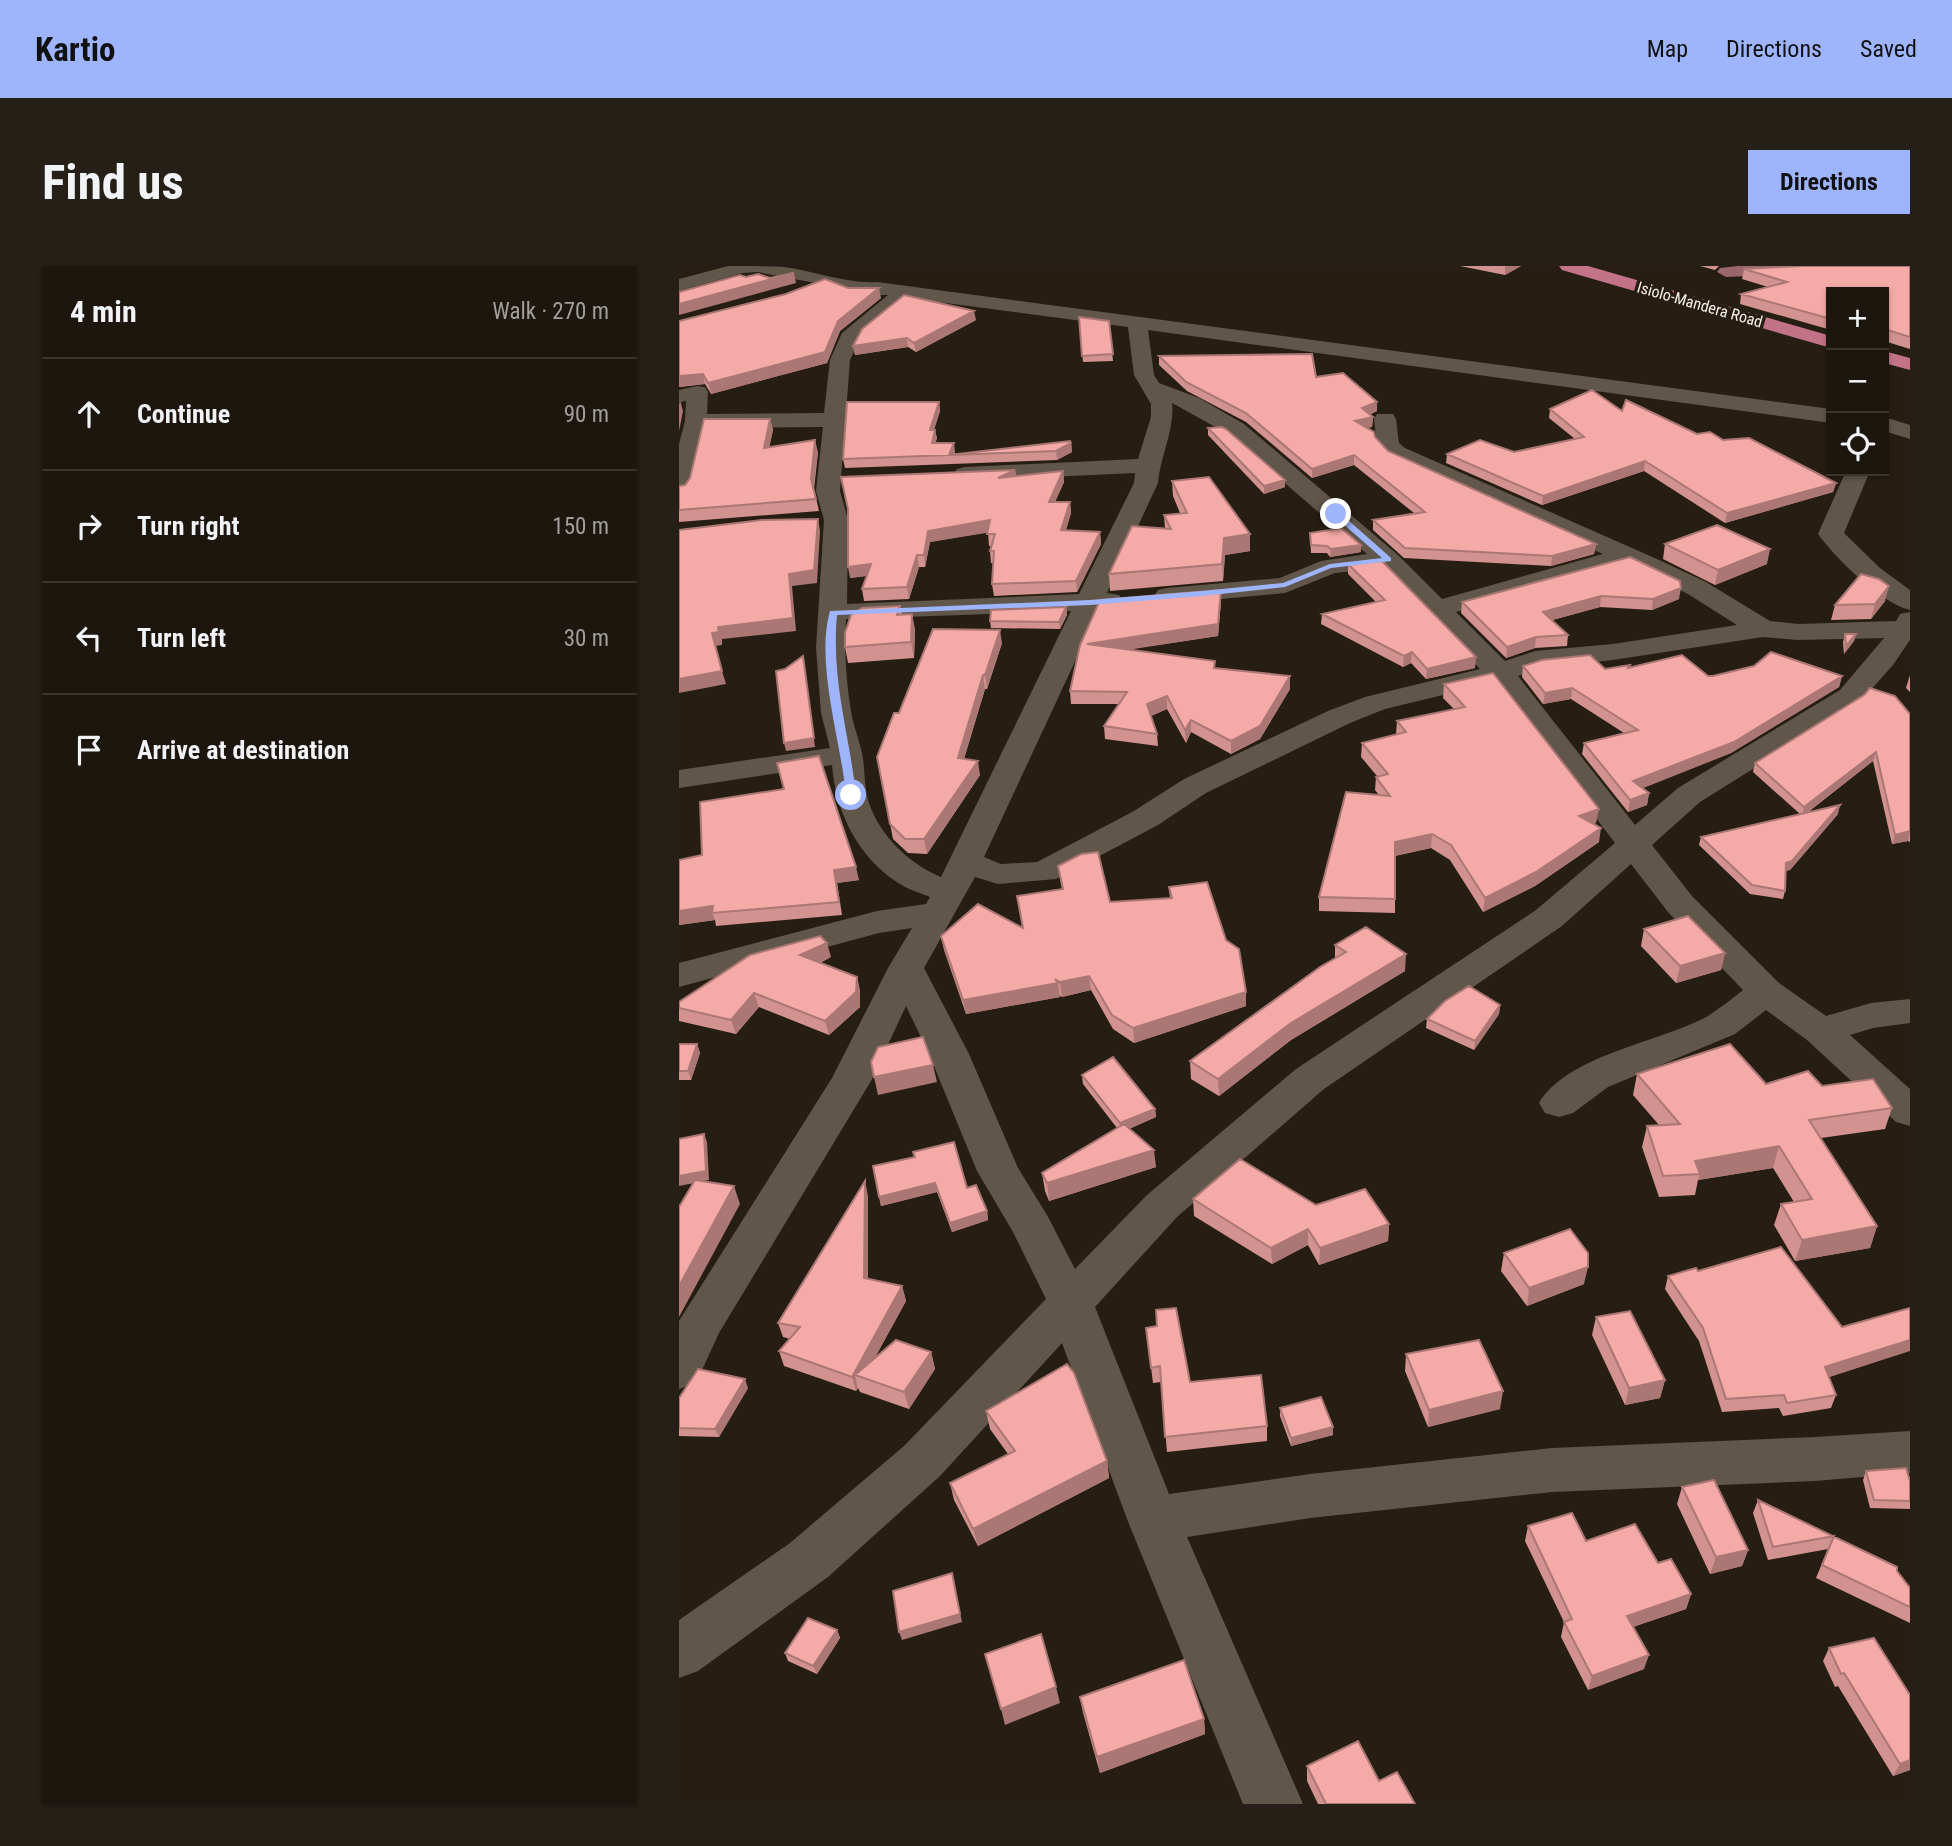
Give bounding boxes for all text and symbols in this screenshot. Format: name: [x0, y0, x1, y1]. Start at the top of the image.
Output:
text: Kartio: [35, 30, 115, 69]
text: Map: [1647, 35, 1688, 63]
text: Directions: [1726, 35, 1822, 63]
text: Saved: [1860, 35, 1917, 63]
button: Directions: [1748, 150, 1910, 214]
text: Find us: [42, 154, 184, 211]
street label: Isiolo-Mandera Road: [1635, 277, 1765, 331]
map controls: [1826, 287, 1889, 476]
button: +: [1826, 287, 1889, 350]
text: 4 min: [70, 294, 137, 329]
text: Walk · 270 m: [492, 298, 609, 325]
button: −: [1826, 350, 1889, 413]
icon: ahead: [70, 395, 108, 433]
text: Continue: [137, 399, 230, 429]
text: 90 m: [564, 401, 609, 428]
button: locate: [1826, 413, 1889, 476]
route end: [1320, 498, 1351, 529]
icon: right: [70, 507, 108, 545]
text: Turn right: [137, 511, 239, 541]
text: 150 m: [552, 513, 609, 540]
icon: left: [70, 619, 108, 657]
text: Turn left: [137, 623, 226, 653]
text: 30 m: [564, 625, 609, 652]
icon: arrive: [70, 731, 108, 769]
text: Arrive at destination: [137, 735, 349, 765]
route start: [835, 779, 866, 810]

